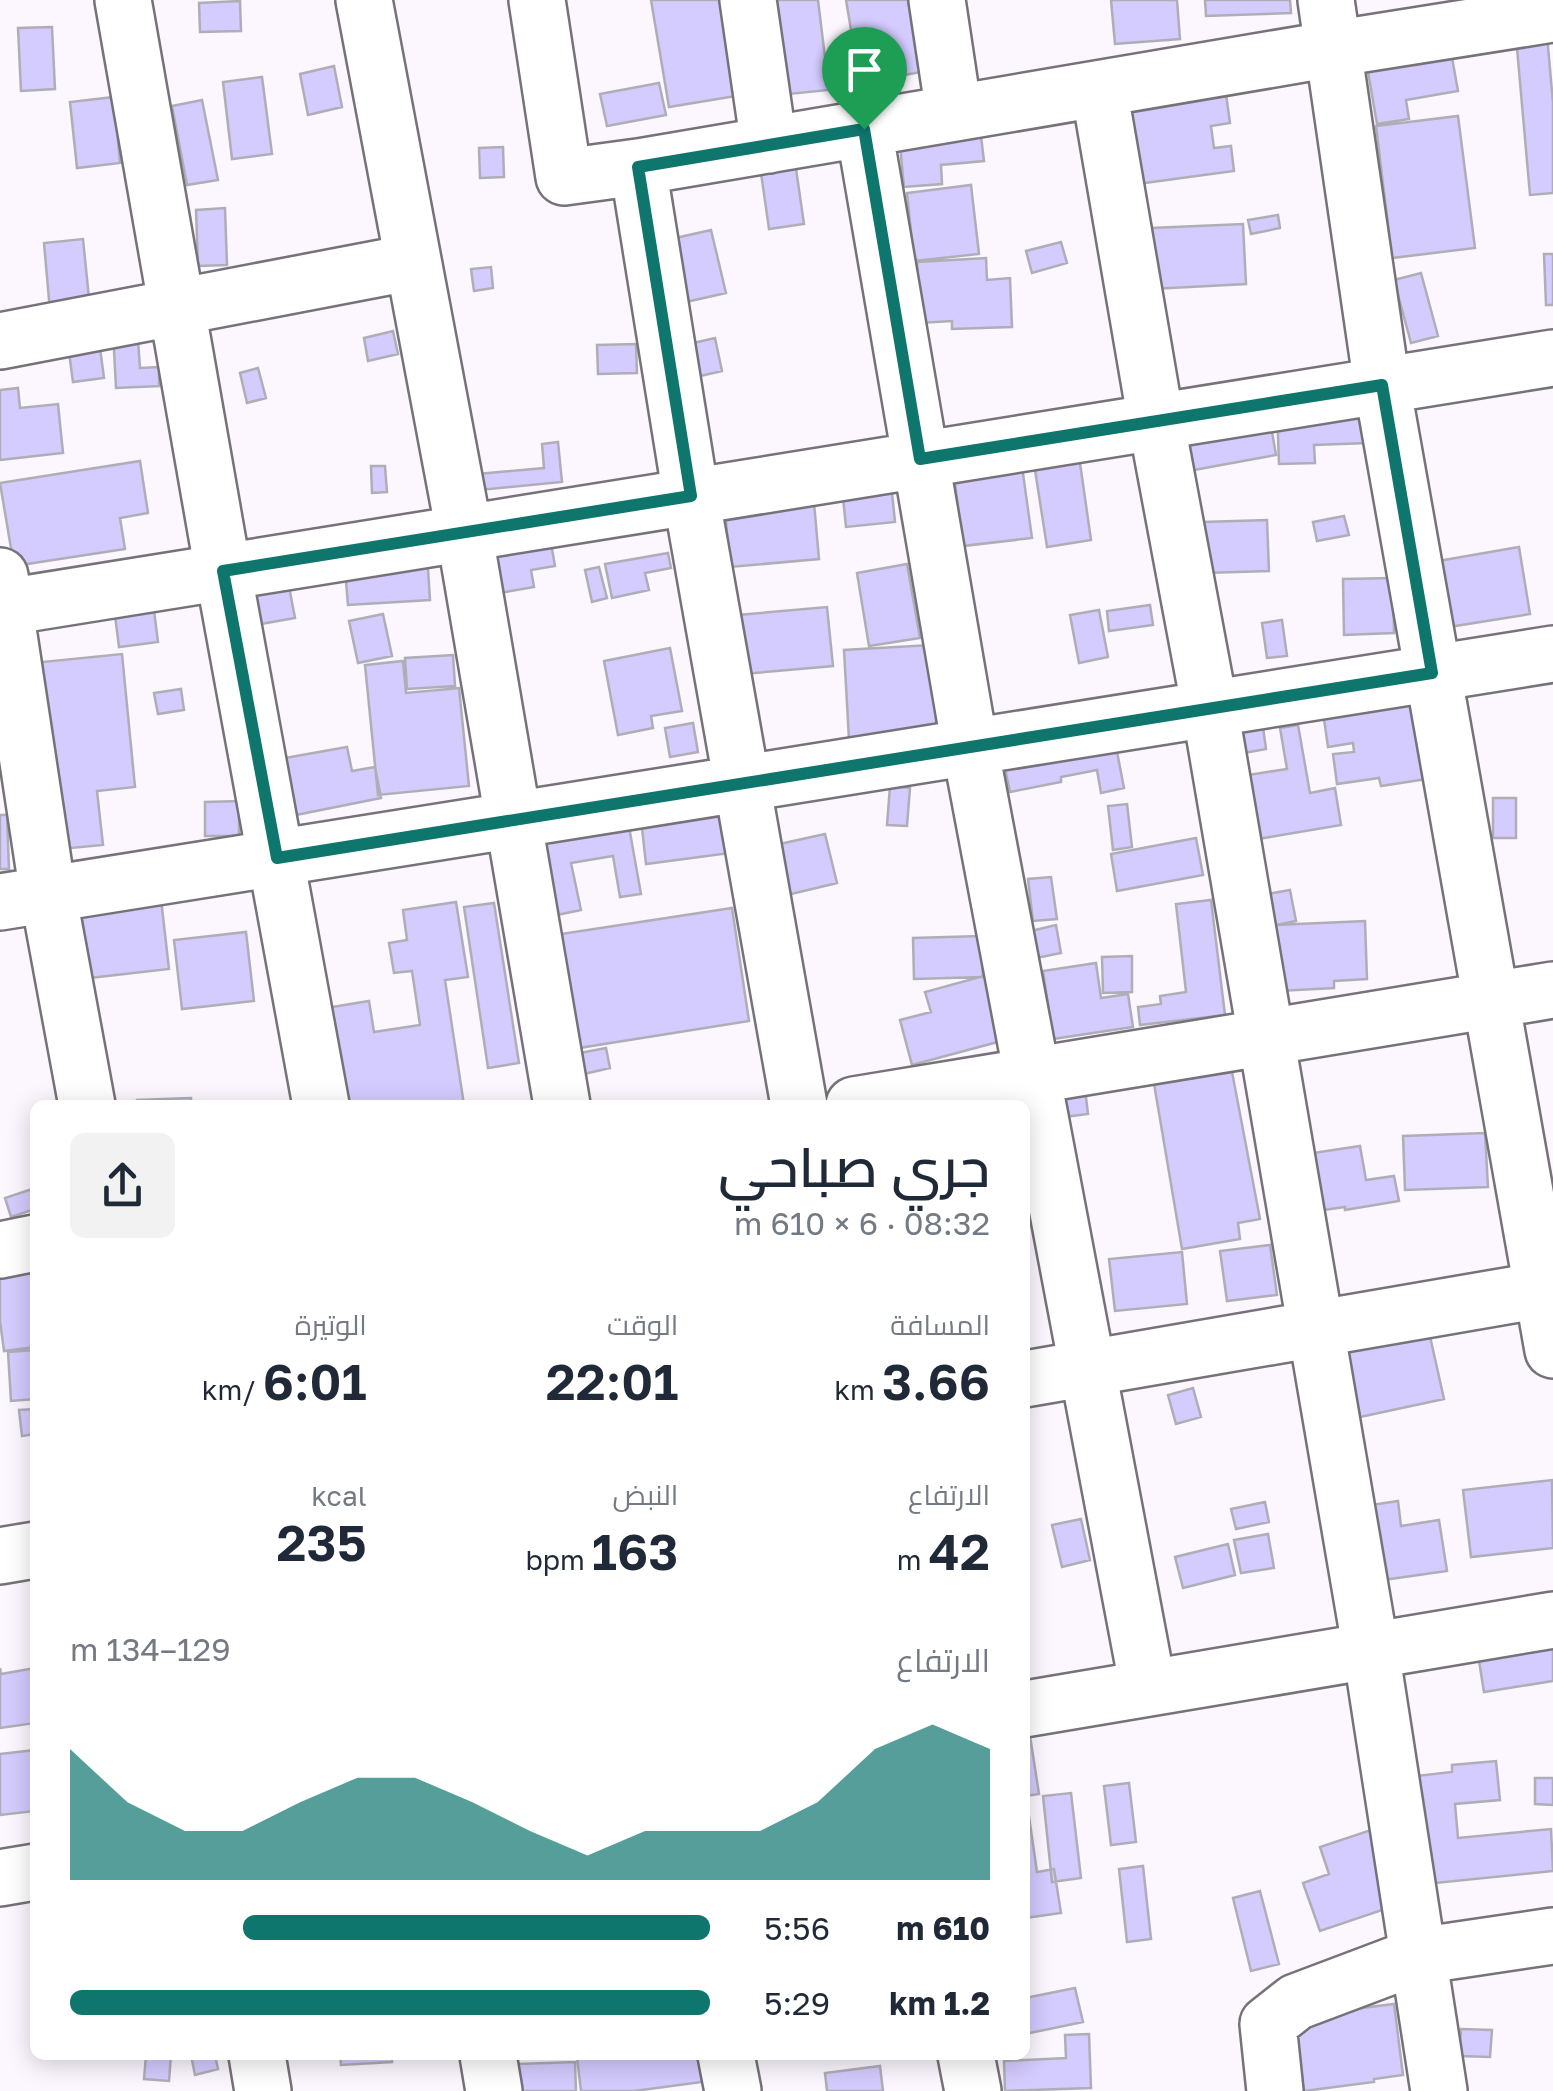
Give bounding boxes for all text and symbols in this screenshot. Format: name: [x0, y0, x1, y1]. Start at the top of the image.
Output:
pin: [822, 27, 907, 130]
icon: arrive: [837, 42, 892, 97]
button: share: [70, 1133, 175, 1238]
text: جري صباحي: [718, 1133, 990, 1199]
text: 08:32 · 6 × 610 m: [734, 1204, 990, 1242]
text: الوتيرة: [295, 1308, 367, 1341]
text: الوقت: [607, 1308, 678, 1341]
text: المسافة: [890, 1308, 990, 1341]
text: 6:01: [263, 1351, 367, 1411]
text: 22:01: [546, 1351, 678, 1411]
text: 3.66: [882, 1351, 990, 1411]
text: /km: [202, 1373, 263, 1406]
text: km: [834, 1373, 882, 1406]
text: النبض: [612, 1478, 678, 1511]
text: الارتفاع: [908, 1478, 990, 1511]
text: kcal: [311, 1479, 367, 1512]
text: 235: [277, 1512, 367, 1572]
text: 163: [592, 1521, 678, 1581]
text: 42: [929, 1521, 990, 1581]
text: bpm: [525, 1543, 592, 1576]
text: m: [897, 1543, 929, 1576]
text: 129–134 m: [70, 1630, 231, 1668]
text: الارتفاع: [896, 1641, 990, 1679]
text: 5:56: [764, 1909, 830, 1947]
text: 610 m: [896, 1909, 990, 1947]
text: 5:29: [764, 1984, 830, 2022]
text: 1.2 km: [889, 1984, 990, 2022]

